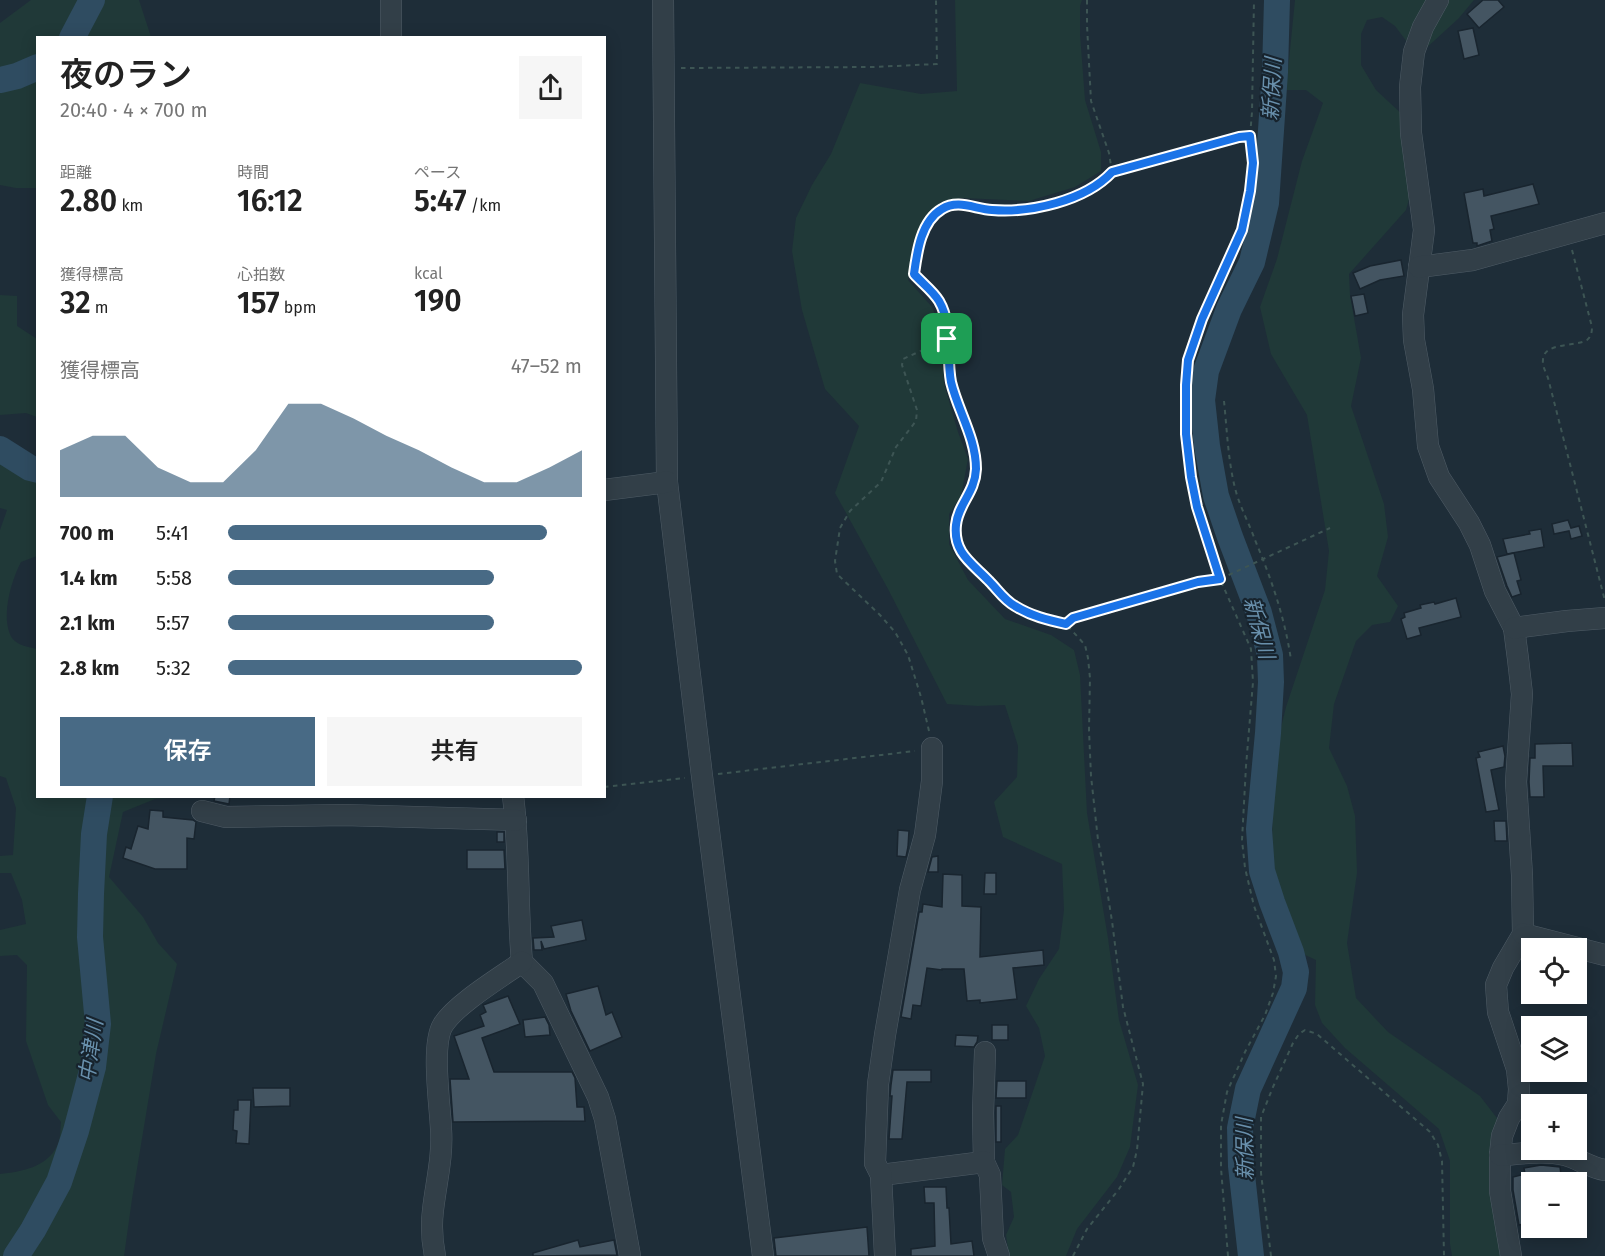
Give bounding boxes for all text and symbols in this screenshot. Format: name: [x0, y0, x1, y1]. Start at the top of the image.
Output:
text: 夜のラン: [60, 55, 192, 95]
water label: 新保川: [1257, 55, 1287, 121]
button: share: [519, 56, 582, 119]
text: 20:40 · 4 × 700 m: [60, 98, 208, 122]
text: 距離: [60, 163, 92, 182]
text: 時間: [237, 163, 269, 182]
text: ペース: [414, 163, 461, 182]
text: 2.80: [60, 183, 117, 219]
text: 16:12: [237, 183, 303, 219]
text: 5:47: [414, 183, 467, 219]
text: km: [117, 196, 143, 215]
text: /km: [467, 196, 501, 215]
text: kcal: [414, 264, 443, 283]
text: 獲得標高: [60, 265, 124, 284]
text: 心拍数: [237, 265, 285, 284]
text: 190: [414, 283, 462, 319]
text: 32: [60, 285, 91, 321]
text: 157: [237, 285, 280, 321]
text: m: [91, 298, 108, 317]
text: bpm: [280, 298, 317, 317]
pin: [921, 313, 972, 364]
icon: arrive: [930, 322, 963, 355]
text: 47–52 m: [511, 354, 582, 378]
text: 獲得標高: [60, 358, 140, 382]
text: 700 m: [60, 521, 114, 545]
text: 5:41: [156, 521, 189, 545]
text: 1.4 km: [60, 566, 118, 590]
text: 5:58: [156, 566, 192, 590]
water label: 新保川: [1238, 594, 1280, 664]
text: 2.1 km: [60, 611, 115, 635]
text: 5:57: [156, 611, 189, 635]
text: 2.8 km: [60, 656, 119, 680]
text: 5:32: [156, 656, 191, 680]
button: 保存: [60, 717, 315, 786]
button: 共有: [327, 717, 582, 786]
map controls: [1521, 938, 1587, 1238]
button: locate: [1521, 938, 1587, 1004]
water label: 中津川: [74, 1016, 109, 1084]
button: layers: [1521, 1016, 1587, 1082]
button: +: [1521, 1094, 1587, 1160]
water label: 新保川: [1231, 1115, 1259, 1181]
button: −: [1521, 1172, 1587, 1238]

